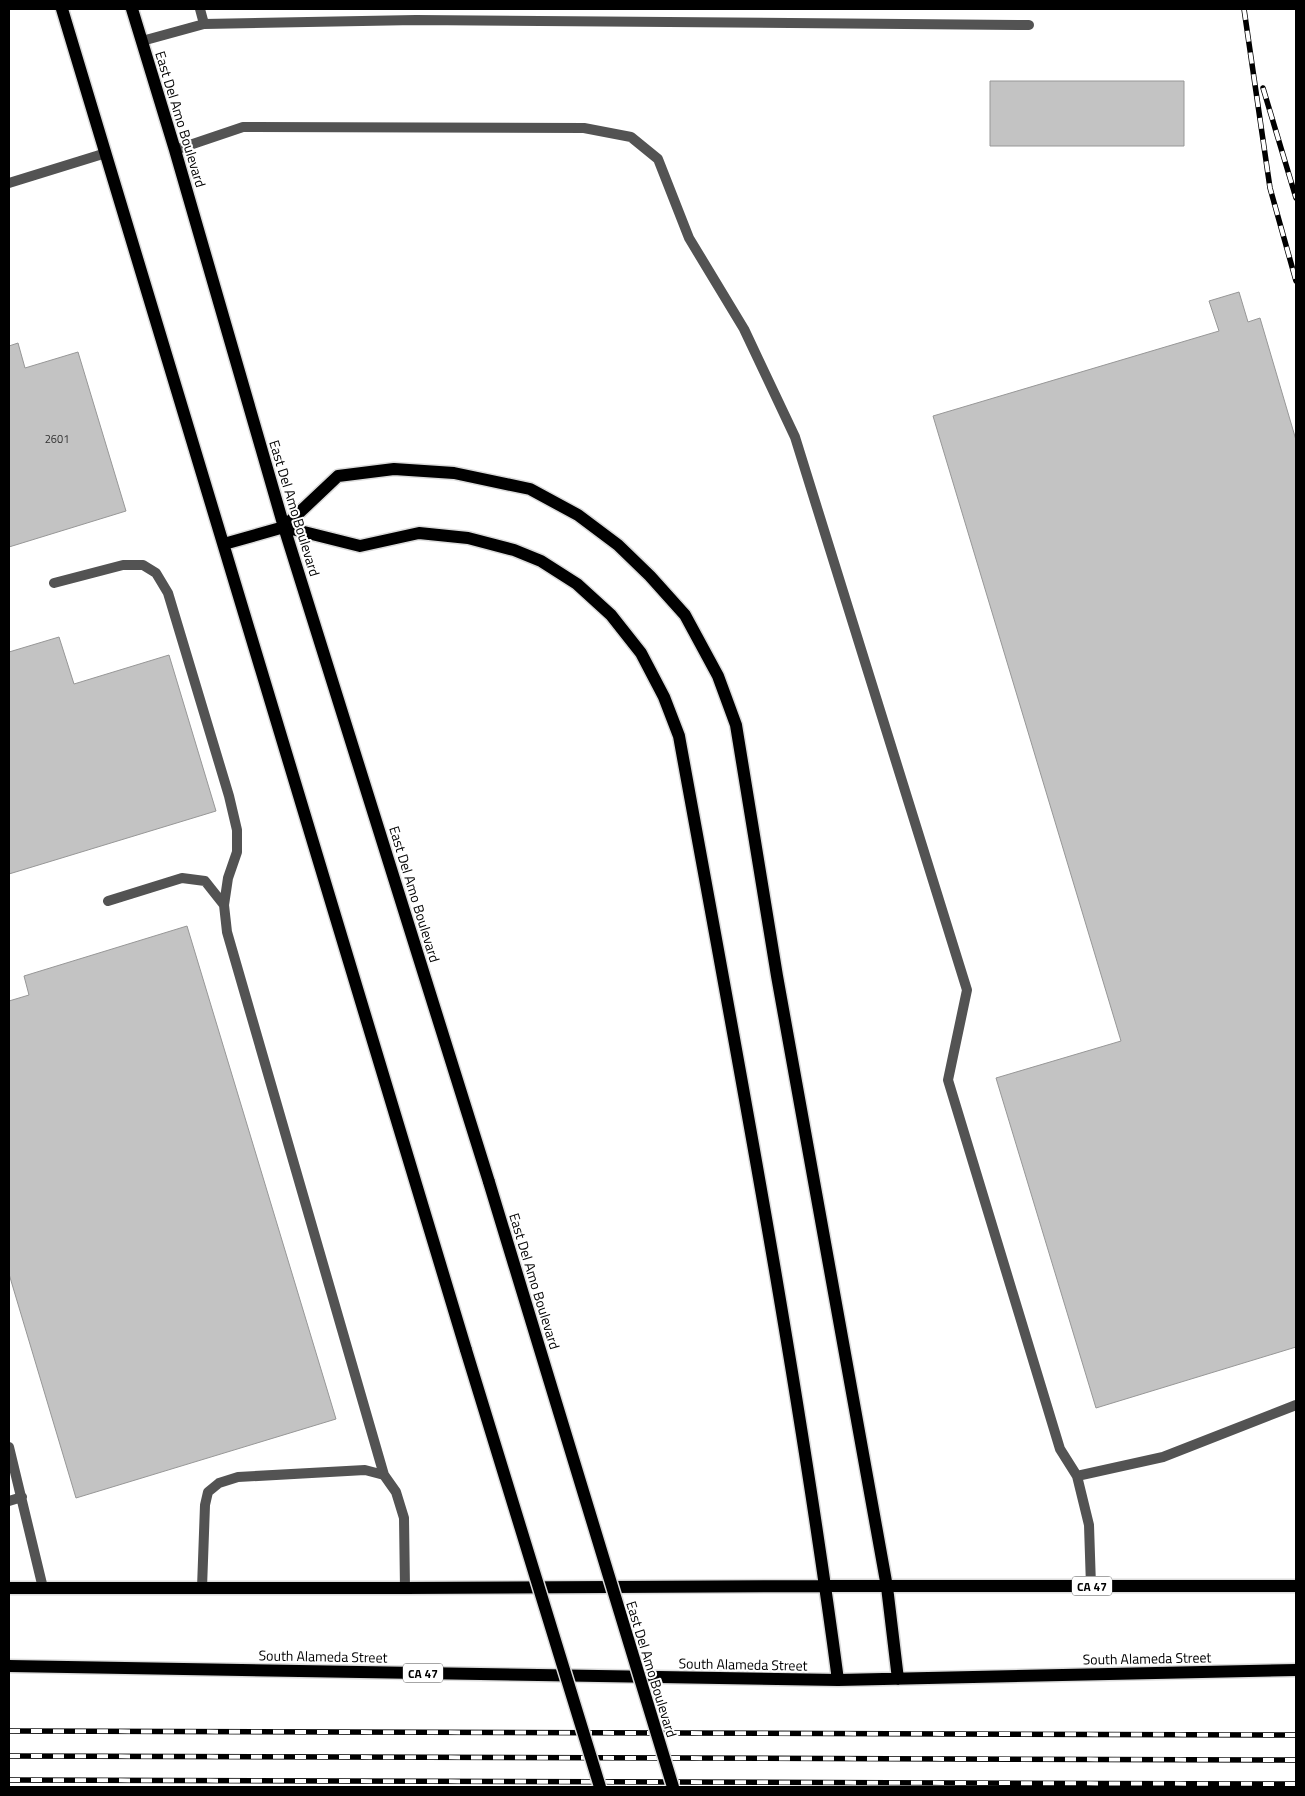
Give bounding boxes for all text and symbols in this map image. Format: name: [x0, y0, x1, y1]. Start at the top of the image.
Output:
street label: East Del Amo Boulevard: [150, 48, 212, 190]
house number: 2601: [45, 431, 69, 447]
street label: East Del Amo Boulevard: [264, 437, 326, 579]
street label: East Del Amo Boulevard: [384, 823, 446, 965]
street label: East Del Amo Boulevard: [504, 1210, 566, 1352]
road number: CA 47: [1072, 1576, 1112, 1595]
street label: East Del Amo Boulevard: [621, 1598, 683, 1740]
street label: South Alameda Street: [258, 1644, 388, 1668]
street label: South Alameda Street: [1082, 1646, 1212, 1670]
street label: South Alameda Street: [678, 1652, 808, 1676]
road number: CA 47: [403, 1664, 443, 1682]

